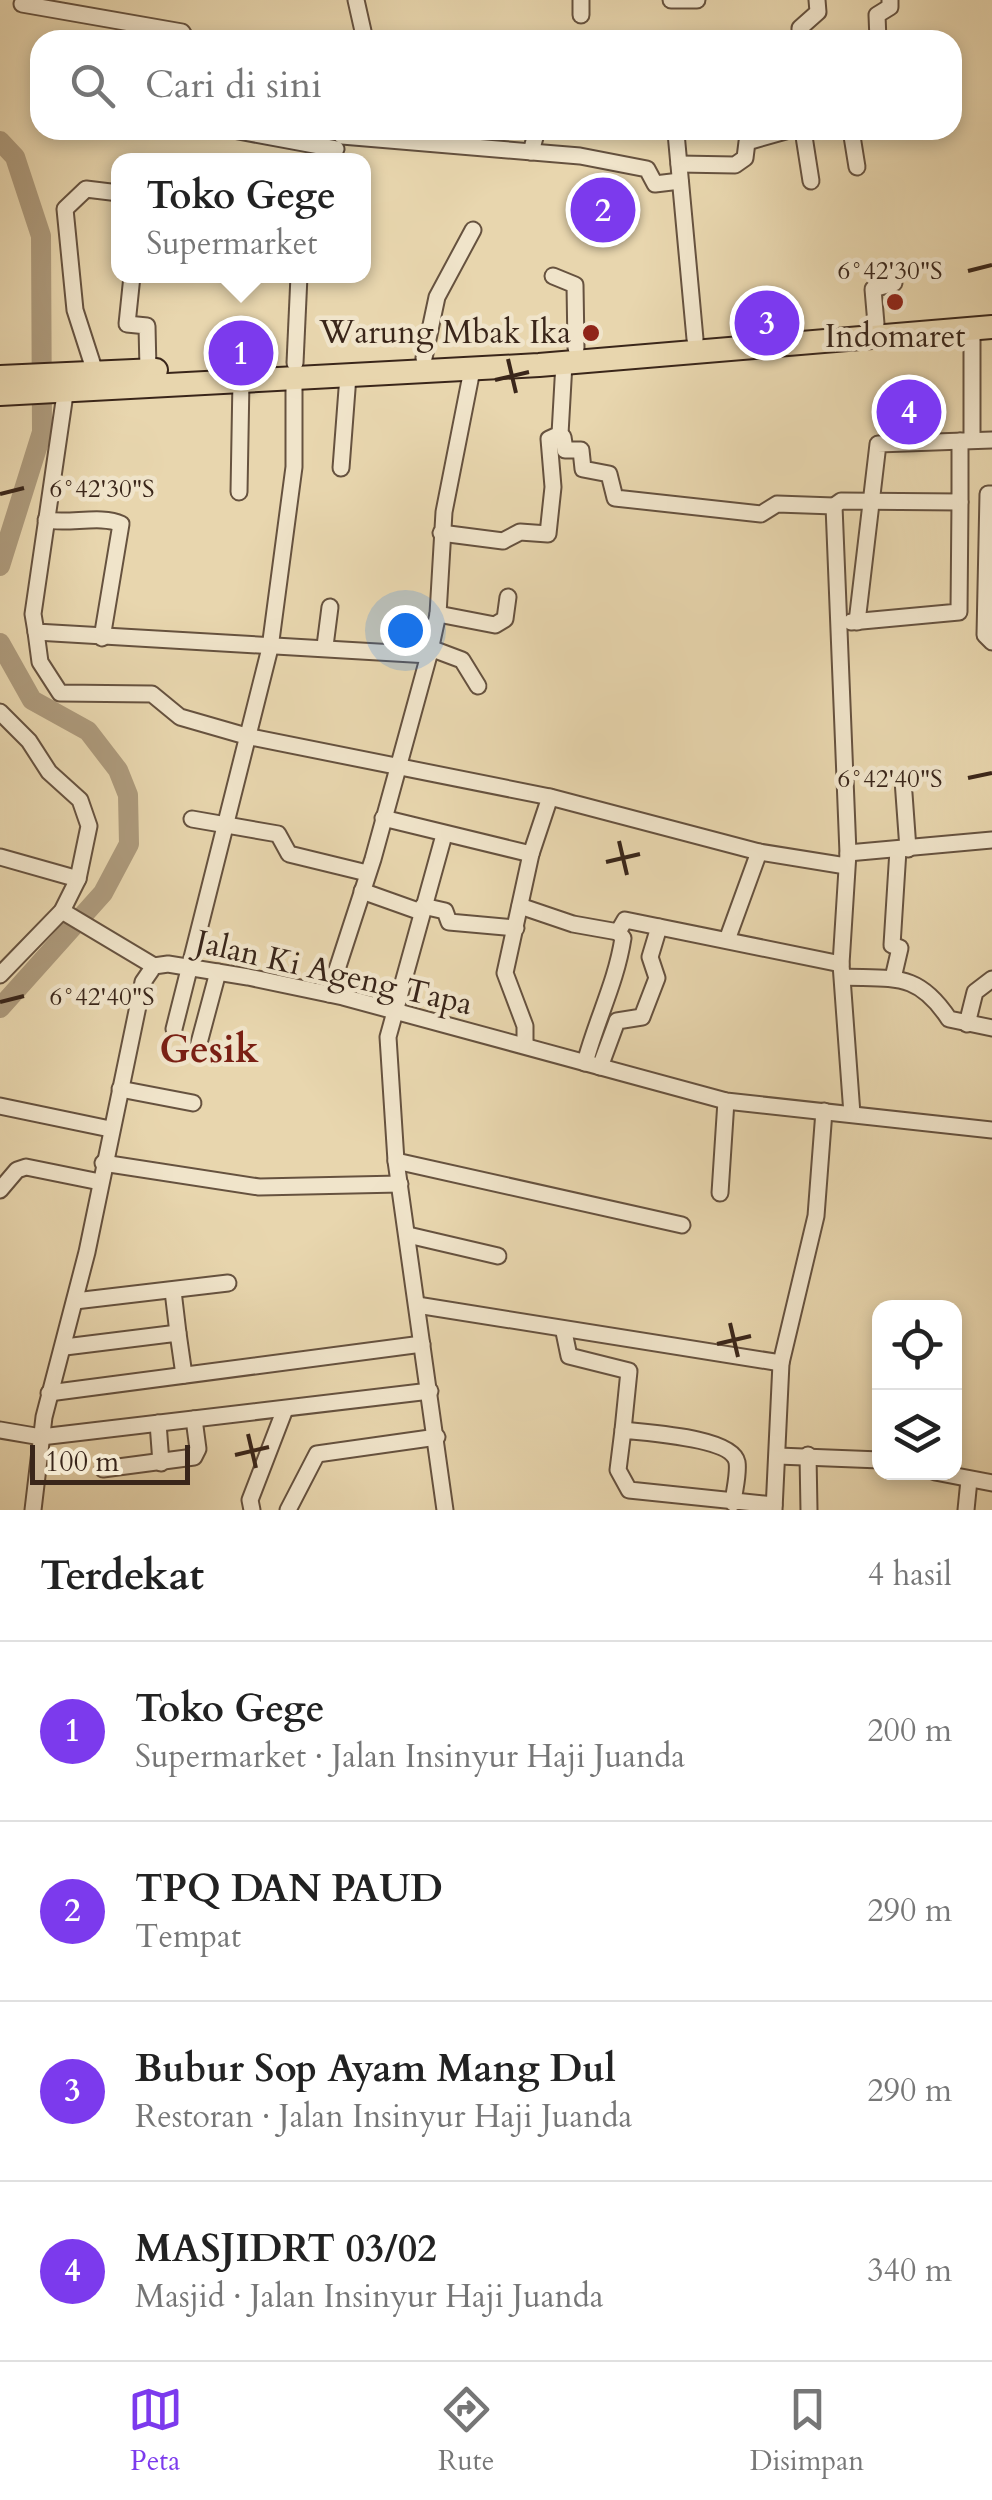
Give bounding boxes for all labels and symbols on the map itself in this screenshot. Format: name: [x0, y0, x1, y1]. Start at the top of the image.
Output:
pin: 2: [570, 172, 636, 248]
text: 6°42'30"S: [837, 254, 943, 288]
pin: 3: [734, 286, 800, 360]
marker: Indomaret: [884, 291, 906, 313]
place label: Warung Mbak Ika: [318, 311, 571, 355]
place label: Indomaret: [825, 315, 965, 359]
pin: 1: [208, 316, 274, 390]
marker: Warung Mbak Ika: [580, 322, 602, 344]
pin: 4: [876, 374, 942, 450]
text: 6°42'30"S: [49, 472, 155, 506]
your location: [380, 605, 431, 656]
text: 6°42'40"S: [837, 762, 943, 796]
street label: Jalan Ki Ageng Tapa: [187, 919, 477, 1026]
text: 6°42'40"S: [49, 980, 155, 1014]
district label: Gesik: [159, 1024, 259, 1076]
scale bar: [30, 1440, 190, 1484]

